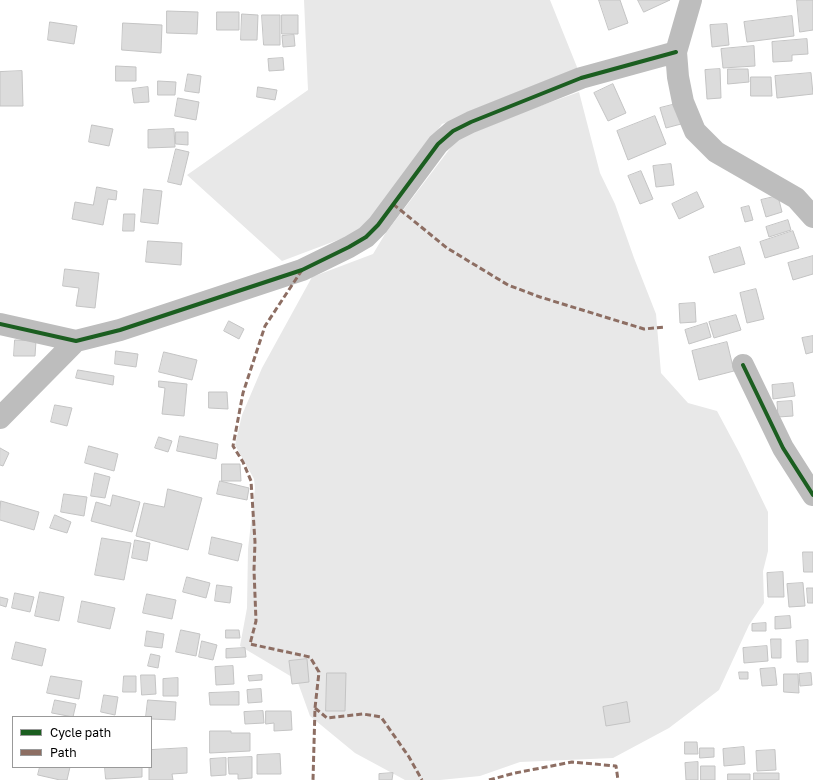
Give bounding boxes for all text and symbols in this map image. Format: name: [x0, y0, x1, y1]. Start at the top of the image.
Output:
legend: [12, 716, 152, 768]
text: Cycle path: [50, 725, 111, 740]
text: Path: [50, 745, 77, 760]

